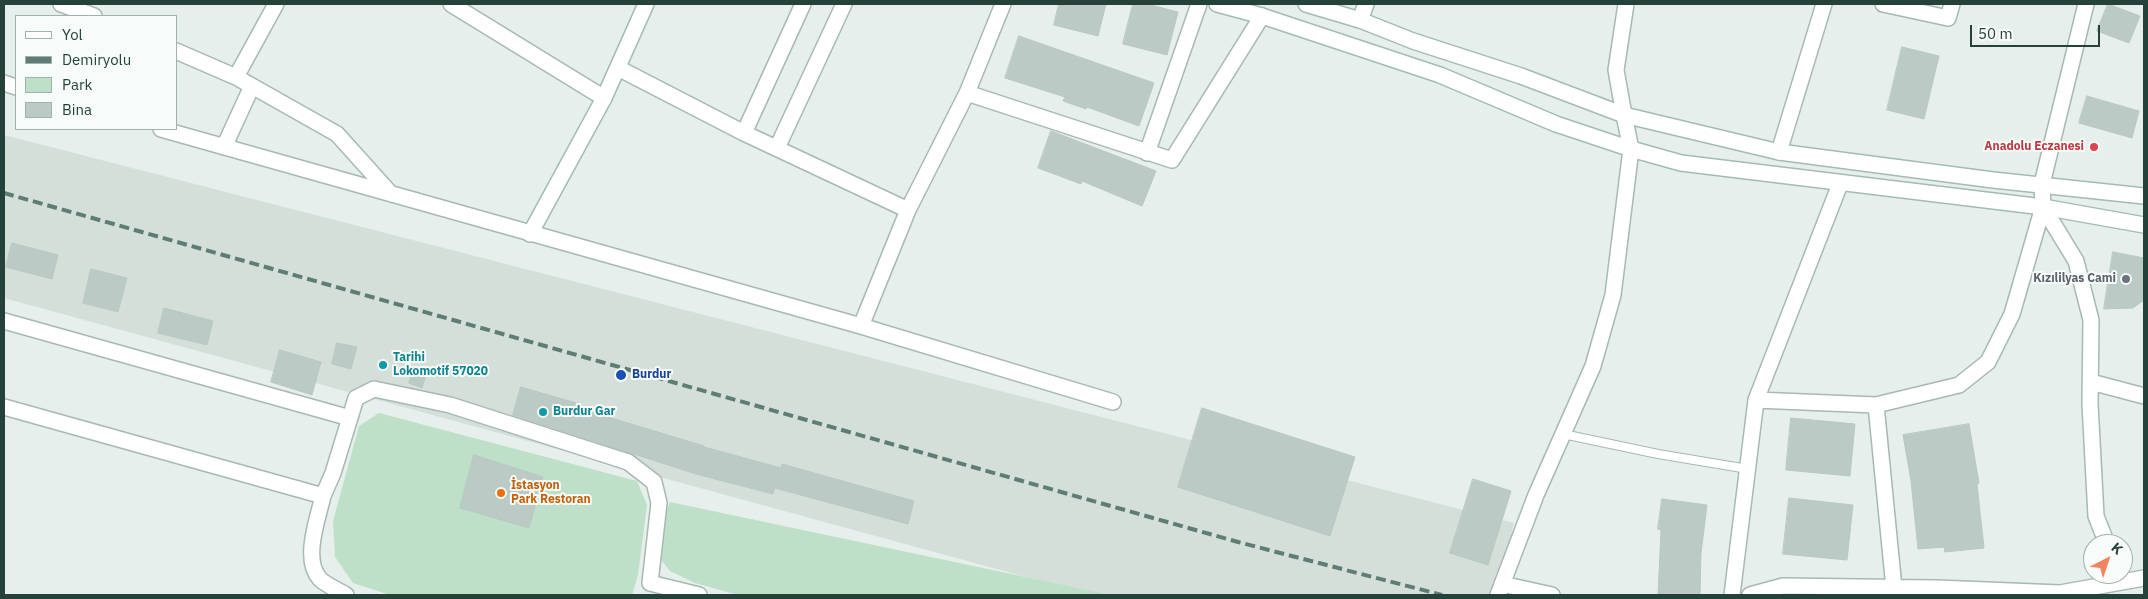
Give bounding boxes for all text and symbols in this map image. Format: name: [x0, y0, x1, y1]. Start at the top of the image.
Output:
legend: [15, 15, 178, 130]
scale bar: [1973, 15, 2103, 47]
text: 50 m: [1978, 24, 2013, 43]
text: Yol: [62, 25, 83, 44]
text: Demiryolu: [62, 50, 131, 69]
text: Park: [62, 75, 92, 94]
text: Bina: [62, 100, 92, 119]
place label: Anadolu Eczanesi: [1984, 140, 2084, 154]
marker: Anadolu Eczanesi: [2088, 141, 2100, 153]
place label: Kızılilyas Cami: [2033, 272, 2116, 286]
marker: Kızılilyas Cami: [2120, 273, 2132, 285]
place label: Tarihi Lokomotif 57020: [393, 351, 488, 379]
marker: Tarihi Lokomotif 57020: [377, 359, 389, 371]
marker: Burdur: [614, 368, 628, 382]
place label: Burdur: [632, 368, 671, 382]
place label: Burdur Gar: [553, 405, 615, 419]
marker: Burdur Gar: [537, 406, 549, 418]
place label: İstasyon Park Restoran: [511, 479, 591, 507]
marker: İstasyon Park Restoran: [495, 487, 507, 499]
north arrow: [2083, 534, 2133, 584]
text: K: [2108, 538, 2127, 558]

